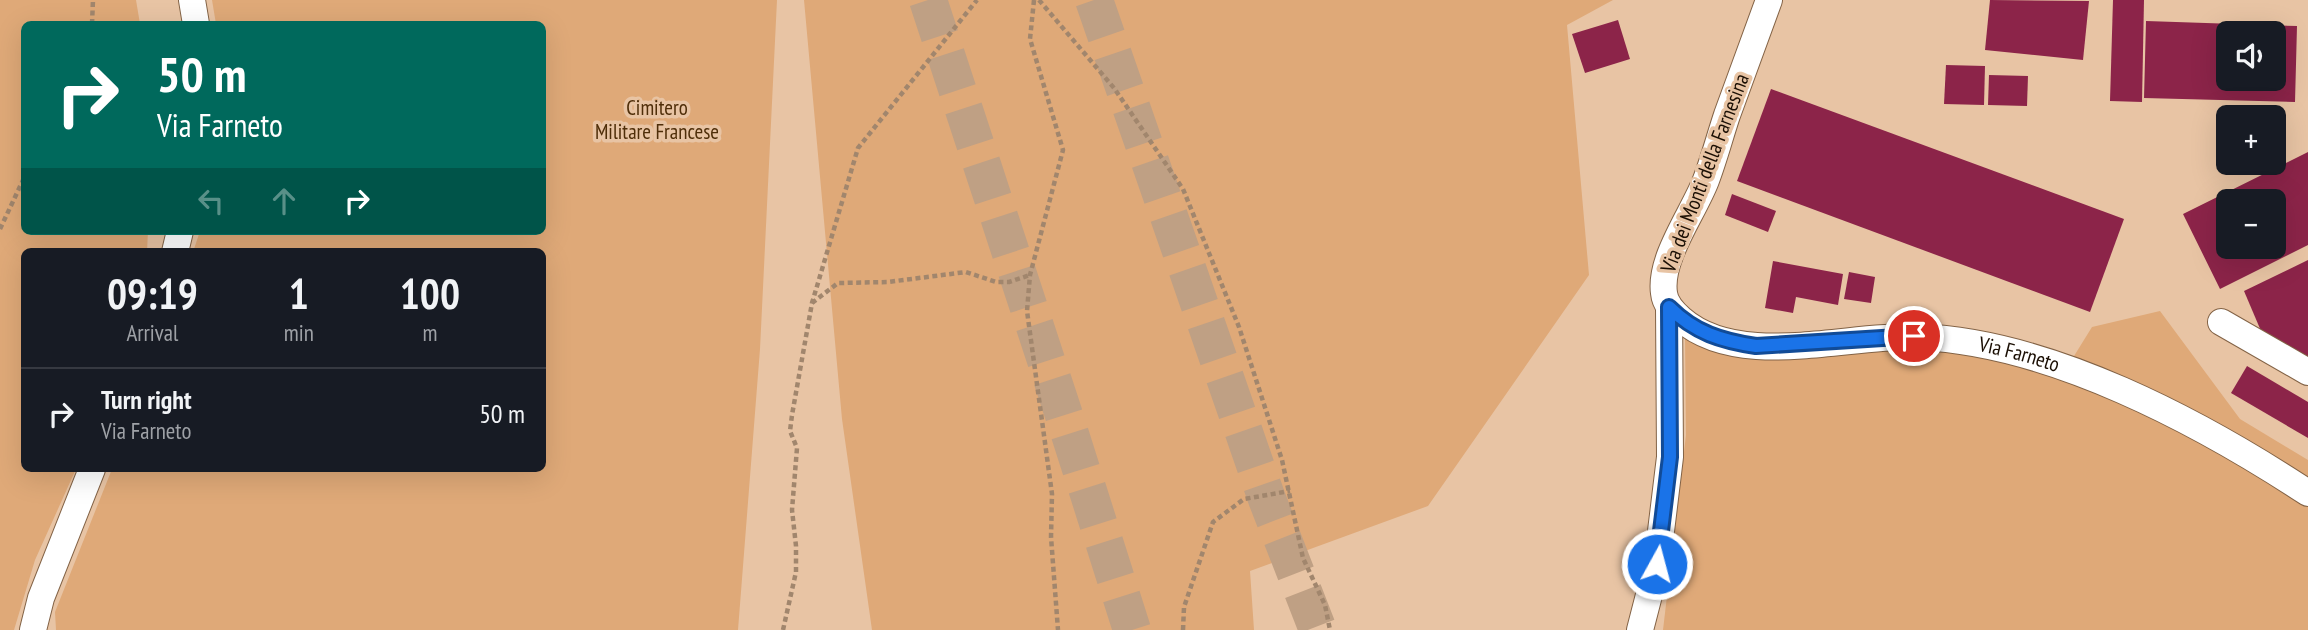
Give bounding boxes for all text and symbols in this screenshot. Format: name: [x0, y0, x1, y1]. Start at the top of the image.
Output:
map controls: [2216, 21, 2286, 259]
button: sound: [2216, 21, 2286, 91]
text: 50 m: [157, 42, 246, 106]
icon: right: [42, 49, 133, 140]
street label: Via dei Monti della Farnesina: [1654, 70, 1755, 277]
park label: Cimitero Militare Francese: [595, 94, 719, 145]
text: Via Farneto: [157, 104, 283, 146]
button: +: [2216, 105, 2286, 175]
icon: left: [192, 182, 230, 220]
icon: ahead: [265, 182, 303, 220]
icon: right: [338, 182, 376, 220]
button: −: [2216, 189, 2286, 259]
text: 09:19: [107, 266, 198, 321]
text: 1: [289, 266, 309, 321]
text: 100: [400, 266, 460, 321]
pin: [1884, 306, 1944, 366]
icon: arrive: [1895, 317, 1933, 355]
text: Arrival: [126, 318, 178, 347]
text: min: [284, 318, 314, 347]
text: m: [422, 318, 437, 347]
street label: Via Farneto: [1976, 330, 2063, 378]
text: Turn right: [101, 383, 192, 416]
icon: right: [42, 395, 80, 433]
text: 50 m: [479, 397, 525, 430]
text: Via Farneto: [101, 416, 191, 445]
position arrow: [1620, 527, 1694, 601]

